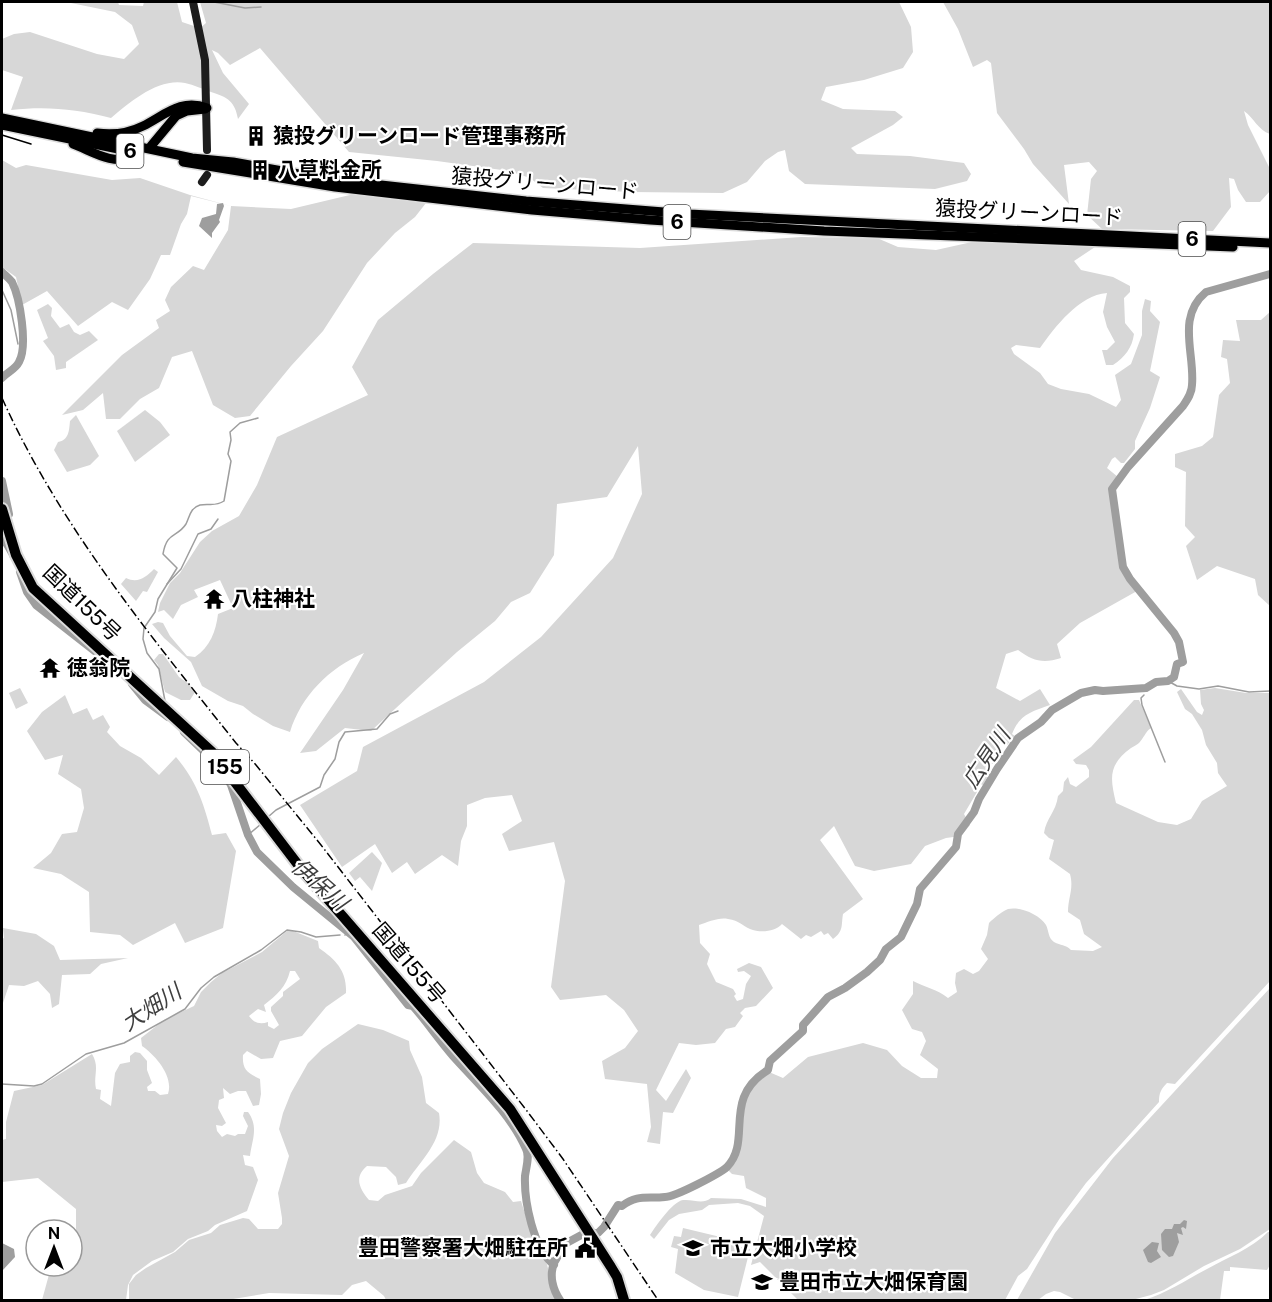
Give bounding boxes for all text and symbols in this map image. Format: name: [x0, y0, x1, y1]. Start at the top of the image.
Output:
place label: 猿投グリーンロード管理事務所: [273, 123, 566, 148]
building icon: 猿投グリーンロード管理事務所: [244, 124, 268, 148]
road number: 6: [116, 134, 144, 168]
place label: 八草料金所: [277, 157, 382, 182]
building icon: 八草料金所: [248, 158, 272, 182]
street label: 猿投グリーンロード: [450, 163, 640, 204]
street label: 猿投グリーンロード: [935, 195, 1124, 230]
road number: 6: [664, 205, 690, 239]
road number: 6: [1178, 222, 1206, 256]
street label: 国道155号: [38, 559, 126, 646]
place label: 八柱神社: [231, 586, 315, 611]
temple icon: 八柱神社: [202, 587, 226, 611]
place label: 徳翁院: [67, 655, 130, 680]
temple icon: 徳翁院: [38, 656, 62, 680]
water label: 広見川: [957, 722, 1016, 793]
road number: 155: [201, 750, 249, 784]
water label: 伊保川: [287, 853, 355, 917]
street label: 国道155号: [368, 917, 451, 1008]
water label: 大畑川: [116, 977, 187, 1036]
north arrow: [24, 1218, 84, 1278]
text: N: [48, 1224, 60, 1243]
place label: 豊田警察署大畑駐在所: [358, 1235, 568, 1260]
place label: 市立大畑小学校: [710, 1235, 857, 1260]
public building icon: 豊田警察署大畑駐在所: [573, 1236, 597, 1260]
school or university icon: 市立大畑小学校: [681, 1236, 705, 1260]
place label: 豊田市立大畑保育園: [779, 1269, 968, 1294]
school or university icon: 豊田市立大畑保育園: [750, 1270, 774, 1294]

